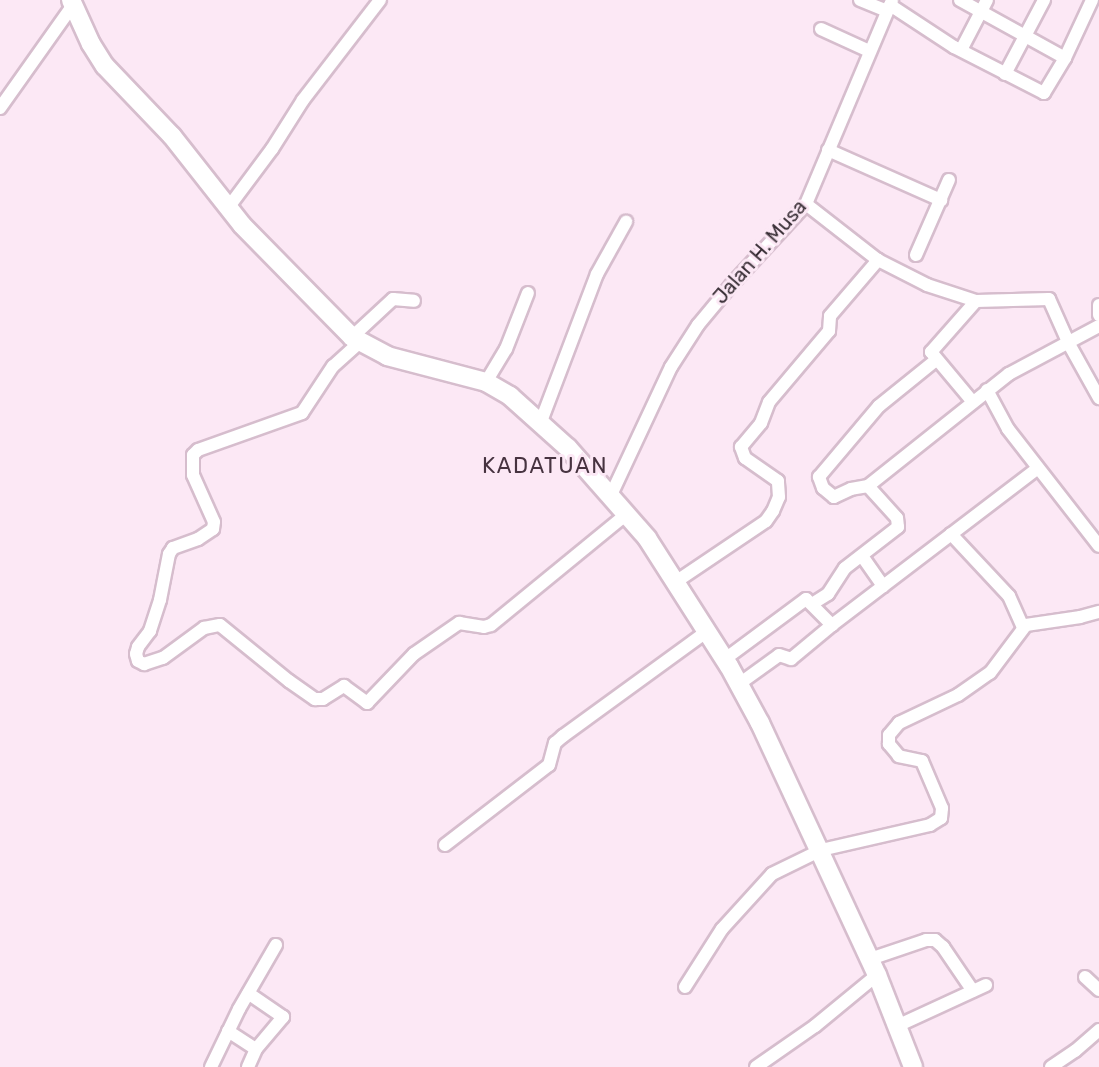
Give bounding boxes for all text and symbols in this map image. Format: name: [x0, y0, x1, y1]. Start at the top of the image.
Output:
street label: Jalan H. Musa: [708, 195, 812, 309]
district label: KADATUAN: [482, 453, 608, 479]

